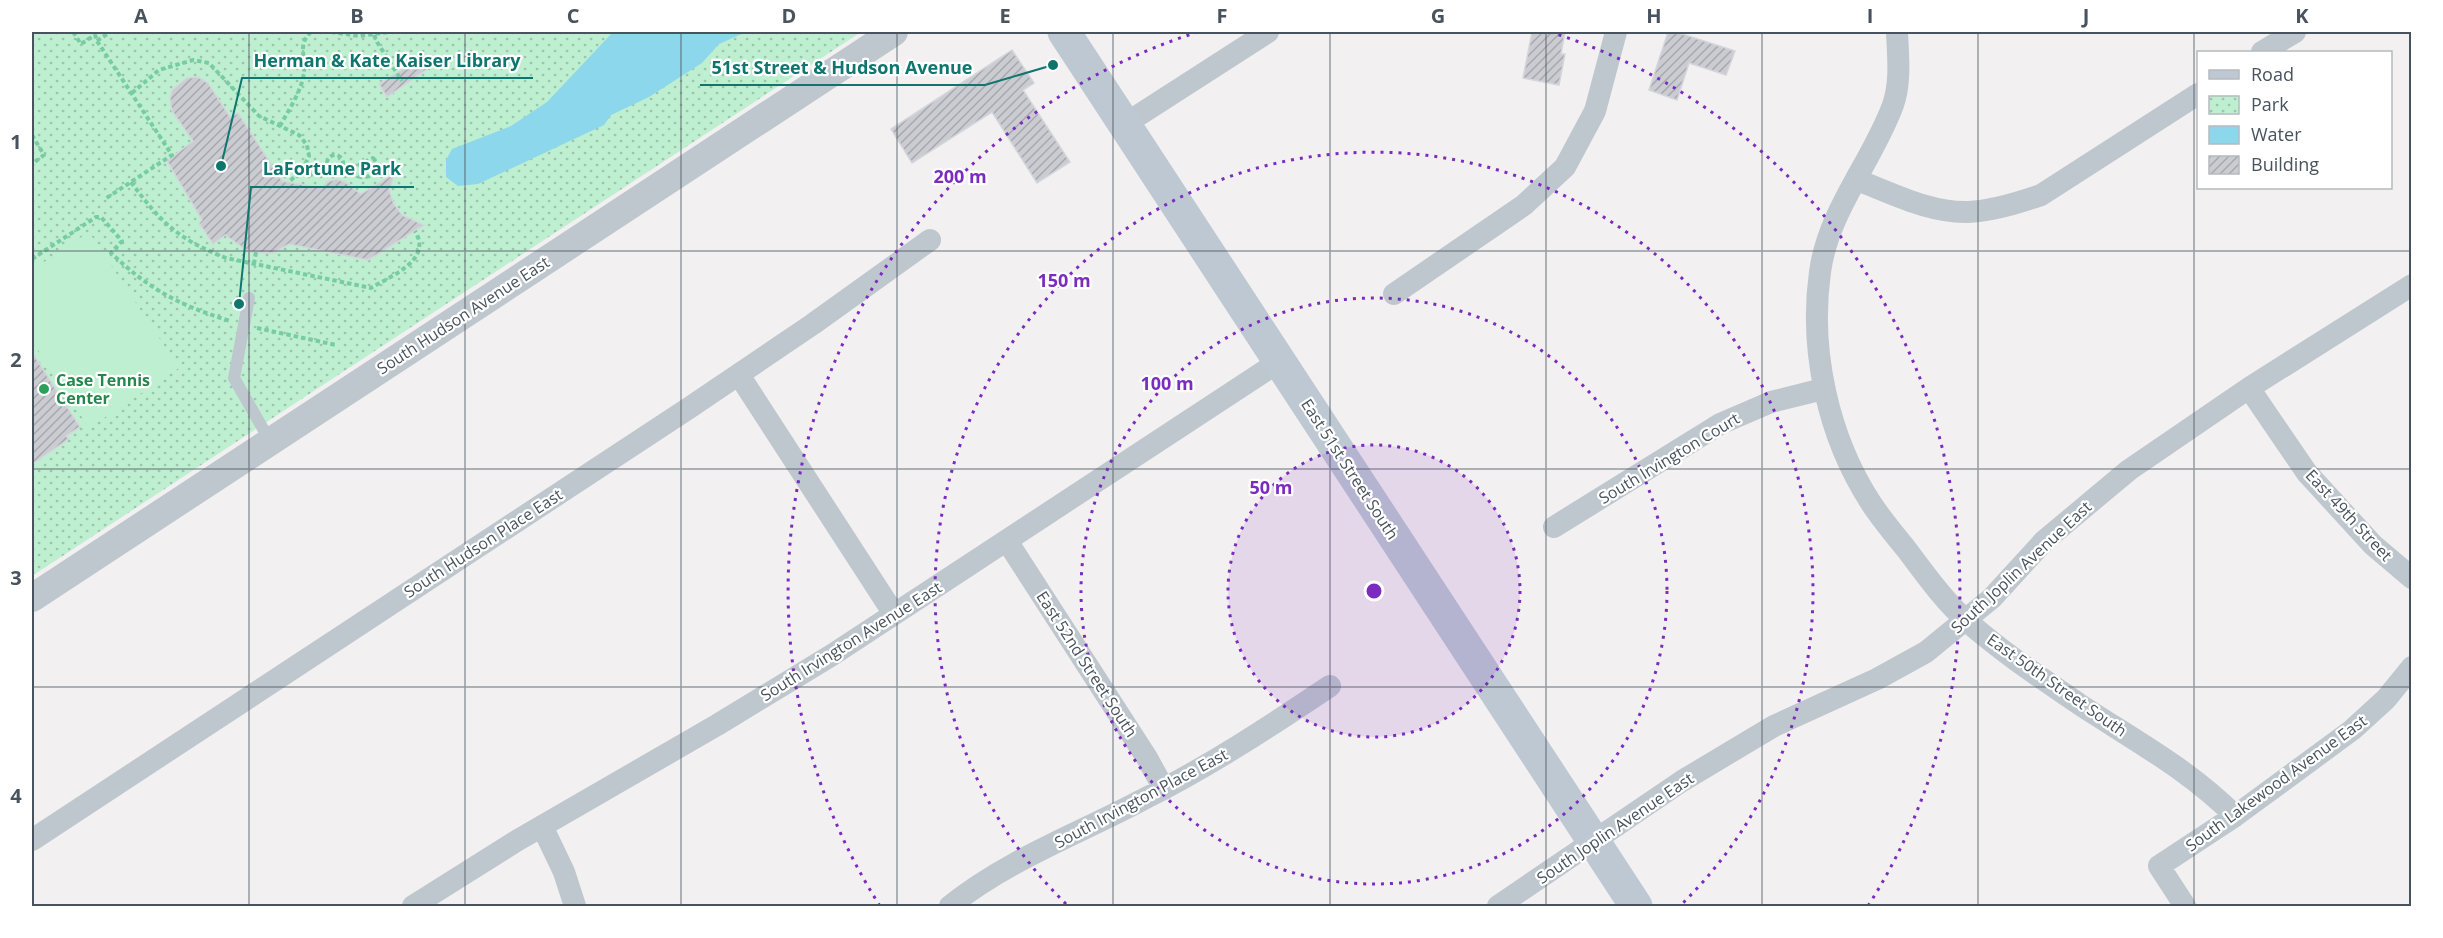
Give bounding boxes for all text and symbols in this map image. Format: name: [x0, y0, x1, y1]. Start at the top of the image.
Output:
text: A: [134, 2, 148, 29]
text: B: [350, 2, 364, 29]
text: C: [567, 2, 580, 29]
text: D: [782, 2, 796, 29]
text: E: [999, 2, 1011, 29]
text: F: [1217, 2, 1227, 29]
text: G: [1431, 2, 1445, 29]
text: H: [1646, 2, 1662, 29]
text: I: [1867, 2, 1873, 29]
text: J: [2081, 2, 2089, 29]
text: K: [2295, 2, 2309, 29]
callout: Herman & Kate Kaiser Library: [242, 42, 533, 78]
text: Herman & Kate Kaiser Library: [253, 48, 521, 72]
callout: 51st Street & Hudson Avenue: [700, 49, 985, 85]
legend: [2197, 51, 2392, 189]
text: 51st Street & Hudson Avenue: [711, 55, 973, 79]
text: Road: [2251, 62, 2294, 86]
text: Park: [2251, 92, 2289, 116]
text: Water: [2251, 122, 2302, 146]
text: 1: [10, 128, 22, 155]
callout: LaFortune Park: [251, 151, 414, 187]
text: Building: [2251, 152, 2319, 176]
text: LaFortune Park: [263, 156, 402, 180]
text: 200 m: [933, 164, 987, 188]
street label: South Hudson Avenue East: [373, 251, 554, 379]
text: 150 m: [1037, 268, 1091, 292]
text: 2: [10, 346, 22, 373]
place label: Case Tennis Center: [56, 369, 150, 409]
text: 100 m: [1140, 371, 1194, 395]
marker: Case Tennis Center: [37, 382, 51, 396]
street label: East 51st Street South: [1296, 394, 1404, 544]
street label: South Irvington Court: [1595, 407, 1744, 509]
street label: East 49th Street: [2301, 464, 2397, 566]
text: 50 m: [1250, 475, 1292, 499]
street label: South Hudson Place East: [399, 483, 567, 603]
street label: South Joplin Avenue East: [1946, 496, 2096, 638]
text: 3: [10, 564, 22, 591]
street label: South Irvington Avenue East: [756, 576, 946, 706]
centre of rings: [1364, 581, 1384, 601]
street label: East 52nd Street South: [1032, 587, 1142, 741]
street label: East 50th Street South: [1983, 628, 2131, 742]
street label: South Lakewood Avenue East: [2181, 710, 2371, 856]
street label: South Irvington Place East: [1051, 743, 1232, 853]
street label: South Joplin Avenue East: [1532, 767, 1698, 889]
text: 4: [10, 782, 22, 809]

